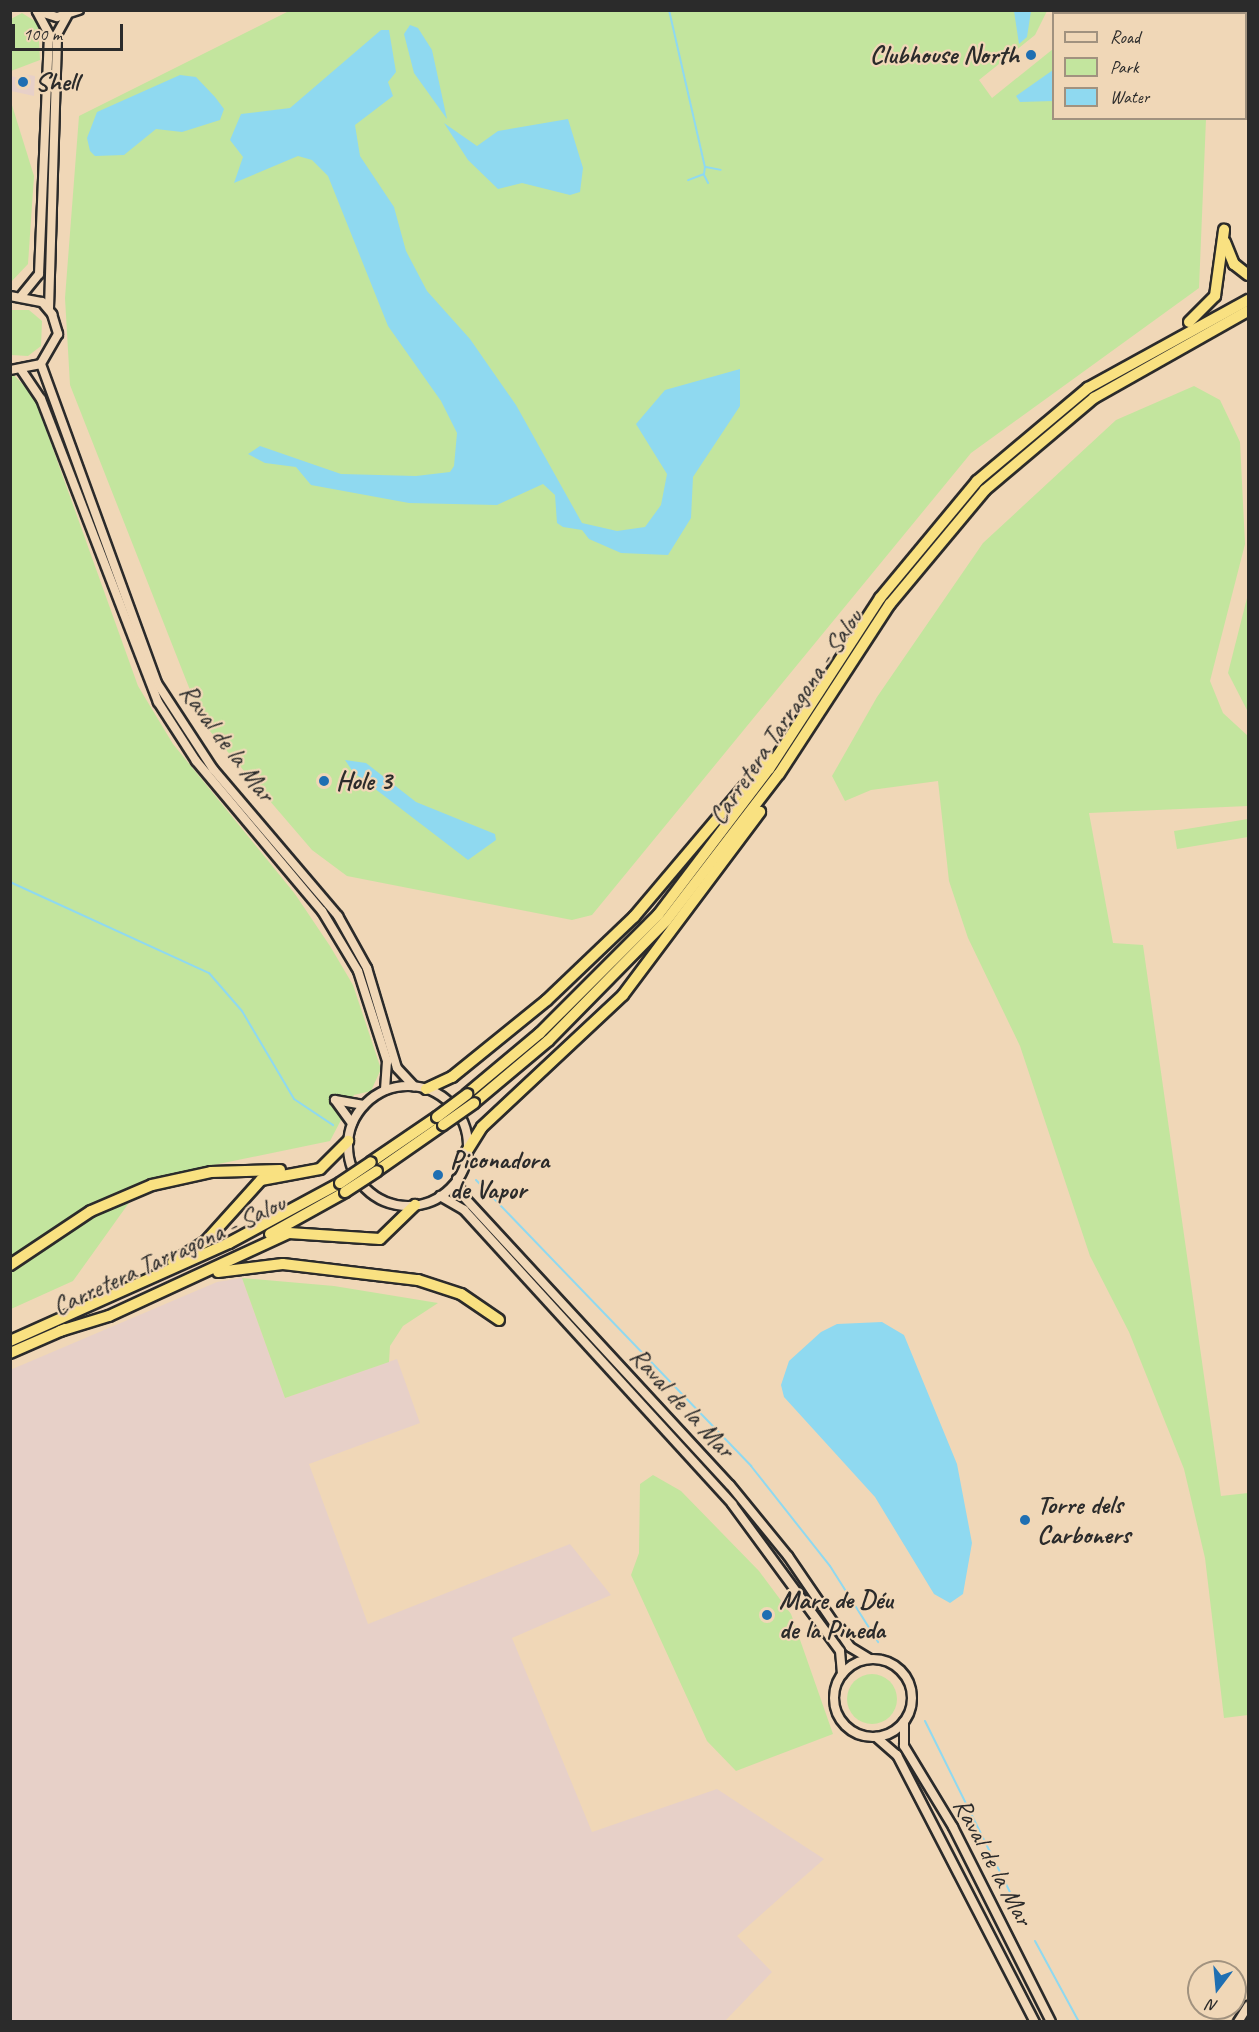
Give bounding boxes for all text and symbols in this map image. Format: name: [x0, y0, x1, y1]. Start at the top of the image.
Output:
scale bar: [15, 12, 126, 50]
legend: [1052, 12, 1247, 120]
text: 100 m: [23, 23, 62, 45]
text: Road: [1110, 26, 1140, 48]
place label: Clubhouse North: [870, 39, 1019, 71]
marker: Clubhouse North: [1024, 48, 1038, 62]
text: Park: [1110, 56, 1139, 78]
place label: Shell: [35, 66, 79, 98]
marker: Shell: [16, 75, 30, 89]
text: Water: [1110, 86, 1149, 108]
street label: Carretera Tarragona - Salou: [702, 603, 870, 831]
street label: Raval de la Mar: [172, 677, 282, 809]
place label: Hole 3: [336, 765, 392, 797]
marker: Hole 3: [317, 774, 331, 788]
place label: Piconadora de Vapor: [450, 1144, 549, 1206]
marker: Piconadora de Vapor: [431, 1168, 445, 1182]
street label: Carretera Tarragona - Salou: [47, 1187, 291, 1323]
street label: Raval de la Mar: [623, 1341, 741, 1465]
place label: Torre dels Carboners: [1037, 1489, 1130, 1550]
marker: Torre dels Carboners: [1018, 1513, 1032, 1527]
place label: Mare de Déu de la Pineda: [779, 1584, 893, 1646]
marker: Mare de Déu de la Pineda: [760, 1608, 774, 1622]
street label: Raval de la Mar: [946, 1793, 1040, 1931]
north arrow: [1187, 1960, 1247, 2020]
text: N: [1205, 1994, 1220, 2016]

